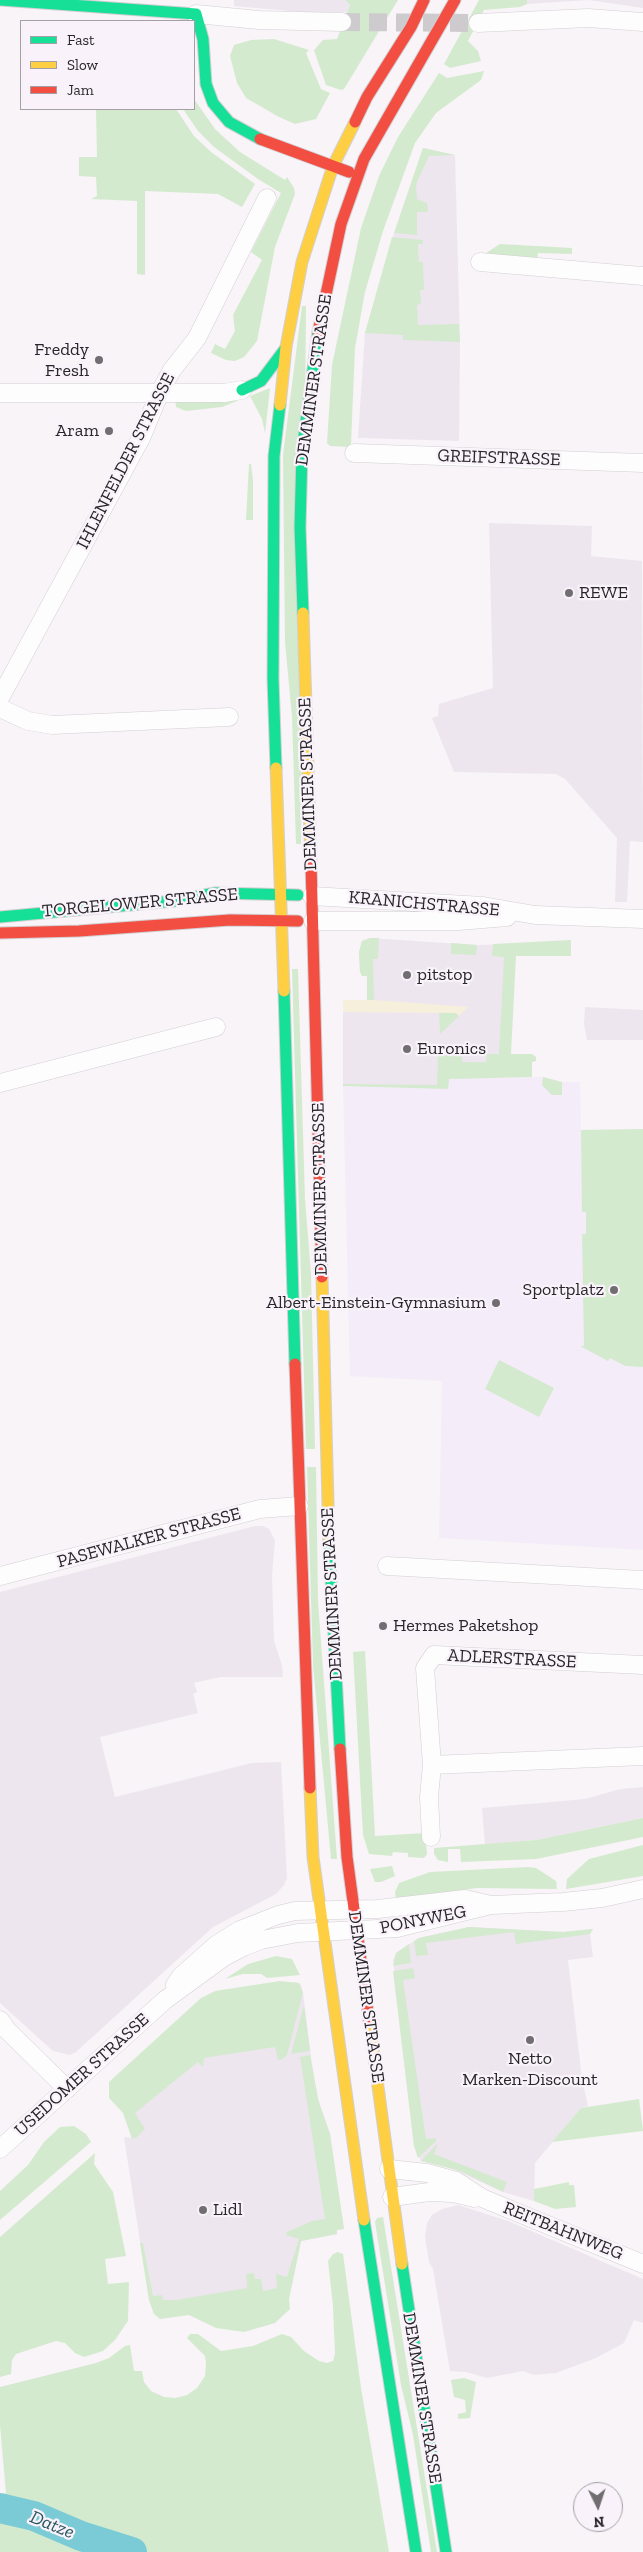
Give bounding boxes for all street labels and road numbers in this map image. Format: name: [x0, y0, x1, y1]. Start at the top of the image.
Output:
street label: DEMMINER STRASSE: [291, 293, 337, 467]
street label: IHLENFELDER STRASSE: [72, 369, 180, 553]
street label: GREIFSTRASSE: [437, 445, 561, 471]
street label: DEMMINER STRASSE: [294, 697, 322, 871]
street label: TORGELOWER STRASSE: [41, 884, 239, 922]
street label: KRANICHSTRASSE: [347, 887, 501, 921]
street label: DEMMINER STRASSE: [308, 1102, 332, 1276]
street label: PASEWALKER STRASSE: [55, 1503, 243, 1573]
street label: DEMMINER STRASSE: [317, 1507, 347, 1681]
street label: ADLERSTRASSE: [447, 1645, 577, 1673]
street label: PONYWEG: [378, 1901, 468, 1939]
street label: DEMMINER STRASSE: [343, 1910, 389, 2084]
street label: USEDOMER STRASSE: [10, 2009, 154, 2141]
street label: REITBAHNWEG: [500, 2197, 626, 2265]
street label: DEMMINER STRASSE: [398, 2311, 446, 2485]

